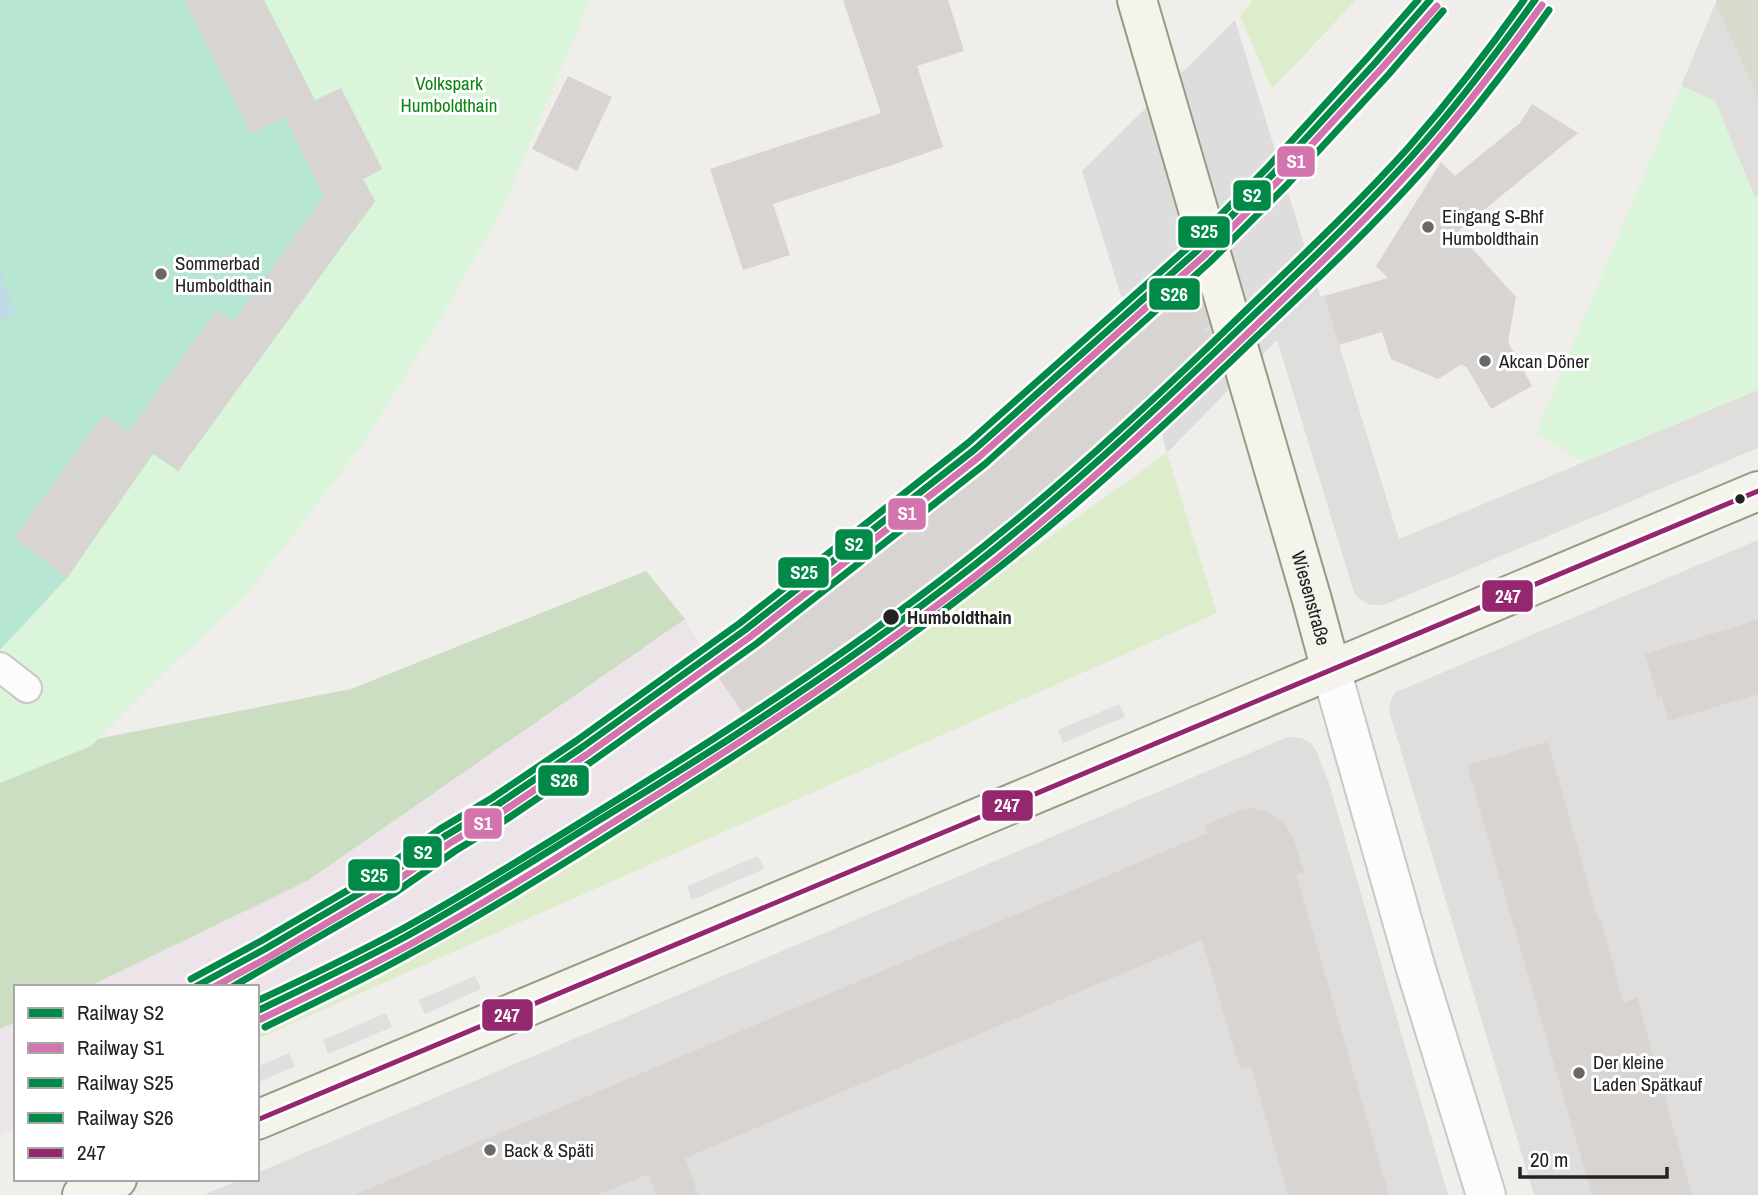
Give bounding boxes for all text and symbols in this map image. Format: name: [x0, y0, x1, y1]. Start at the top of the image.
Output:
park label: Volkspark Humboldthain: [401, 70, 498, 118]
line badge: S1: [1276, 145, 1316, 178]
text: S1: [1286, 148, 1306, 174]
line badge: S2: [1232, 179, 1272, 212]
text: S2: [1242, 182, 1262, 208]
place label: Eingang S-Bhf Humboldthain: [1442, 203, 1544, 251]
line badge: S25: [1177, 215, 1231, 249]
text: S25: [1190, 218, 1218, 244]
marker: Eingang S-Bhf Humboldthain: [1420, 219, 1436, 235]
place label: Sommerbad Humboldthain: [175, 250, 272, 298]
marker: Sommerbad Humboldthain: [153, 266, 169, 282]
line badge: S26: [1148, 277, 1201, 311]
text: S26: [1160, 281, 1188, 307]
place label: Akcan Döner: [1498, 348, 1590, 374]
marker: Akcan Döner: [1477, 353, 1493, 369]
unlabelled marker: [1733, 492, 1747, 506]
line badge: S1: [887, 497, 927, 531]
text: S1: [897, 500, 917, 526]
line badge: S2: [834, 528, 874, 561]
text: S2: [844, 531, 864, 557]
street label: Wiesenstraße: [1285, 548, 1337, 648]
line badge: S25: [777, 556, 830, 589]
text: S25: [790, 559, 818, 585]
line badge: 247: [1481, 579, 1534, 613]
text: 247: [1495, 583, 1521, 609]
place label: Humboldthain: [907, 604, 1012, 630]
marker: Humboldthain: [881, 607, 901, 627]
line badge: S26: [537, 764, 590, 797]
text: S26: [550, 767, 578, 793]
line badge: 247: [981, 789, 1034, 822]
text: 247: [994, 792, 1020, 818]
line badge: S1: [463, 807, 503, 840]
text: S1: [473, 810, 493, 836]
line badge: S2: [402, 835, 443, 869]
text: S2: [413, 839, 433, 865]
line badge: S25: [347, 858, 401, 892]
text: S25: [360, 862, 388, 888]
legend: [14, 985, 259, 1181]
text: Railway S2: [77, 998, 164, 1027]
line badge: 247: [481, 998, 534, 1032]
text: 247: [494, 1002, 520, 1028]
text: Railway S1: [77, 1033, 165, 1062]
place label: Der kleine Laden Spätkauf: [1593, 1049, 1703, 1097]
marker: Der kleine Laden Spätkauf: [1571, 1065, 1587, 1081]
text: Railway S25: [77, 1068, 174, 1097]
text: Railway S26: [77, 1103, 174, 1132]
scale bar: [1520, 1136, 1667, 1180]
place label: Back & Späti: [504, 1137, 594, 1163]
text: 247: [77, 1138, 106, 1167]
marker: Back & Späti: [482, 1142, 498, 1158]
text: 20 m: [1530, 1145, 1568, 1174]

